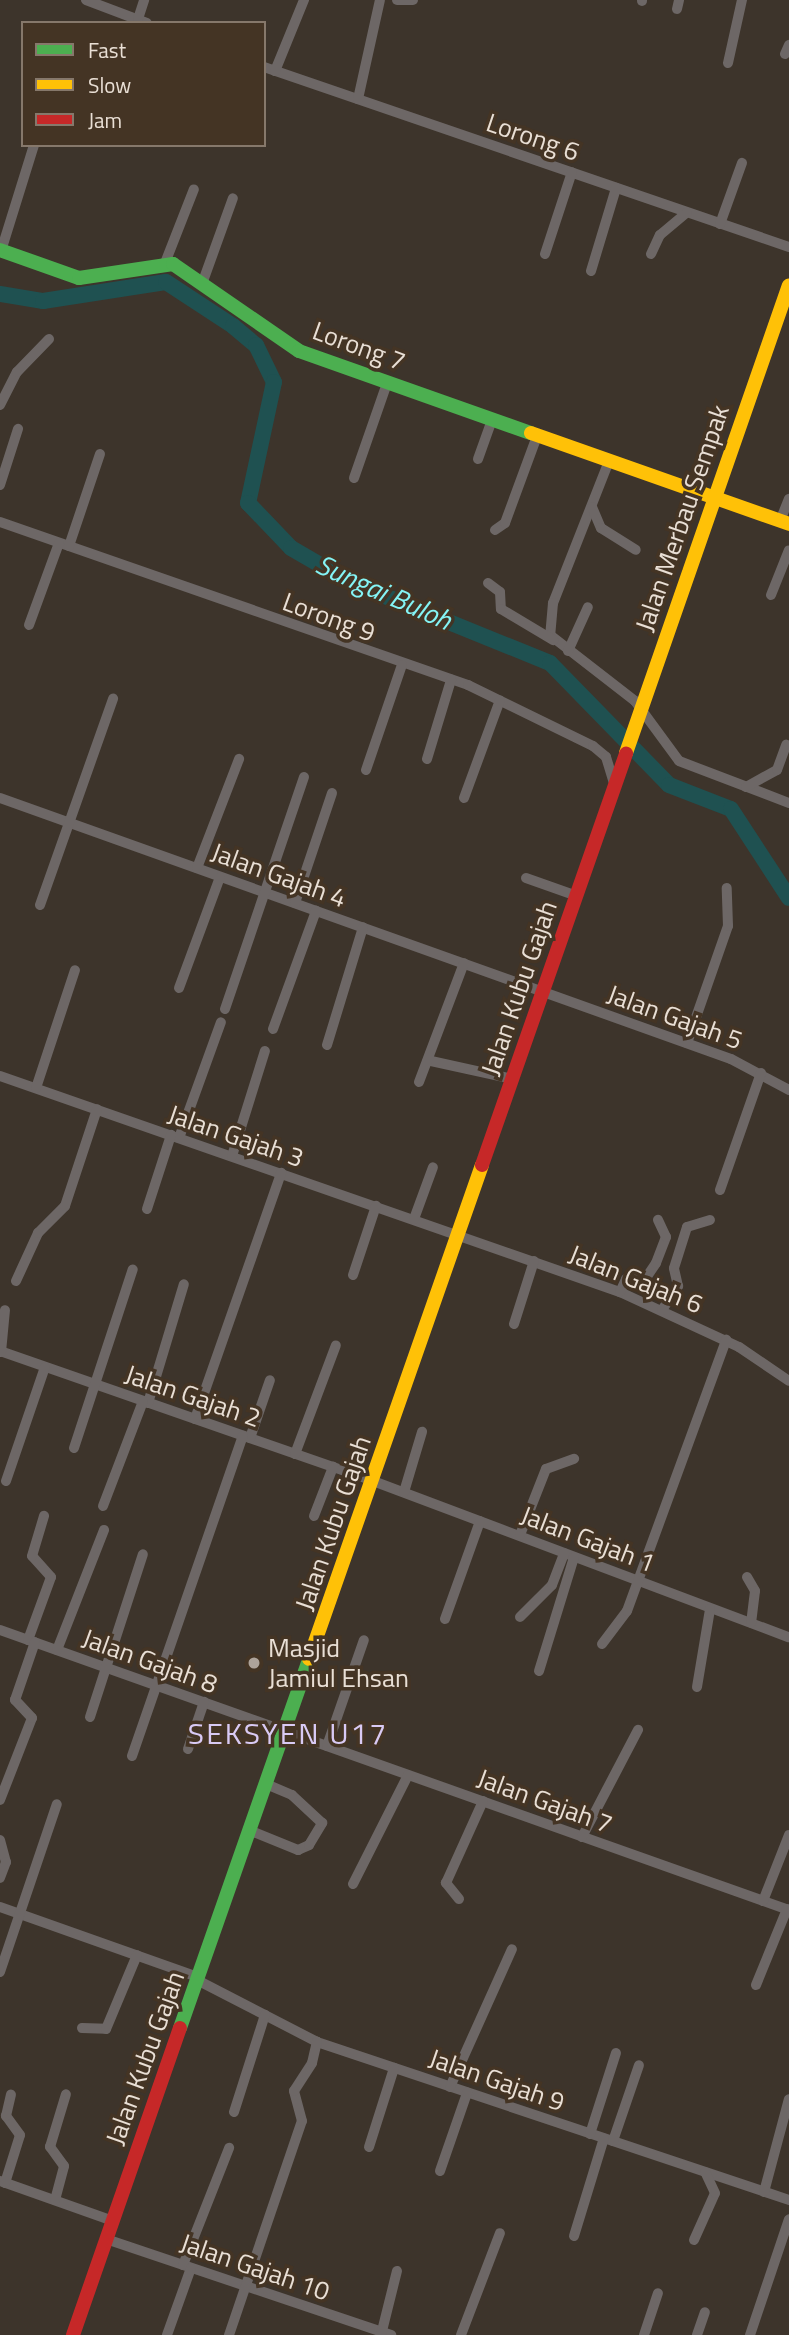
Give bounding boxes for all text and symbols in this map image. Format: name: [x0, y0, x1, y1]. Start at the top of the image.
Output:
legend: [21, 21, 266, 147]
text: Fast: [88, 34, 126, 66]
text: Slow: [88, 69, 131, 101]
text: Jam: [88, 104, 122, 136]
street label: Lorong 6: [482, 107, 584, 167]
street label: Lorong 7: [309, 315, 409, 377]
street label: Jalan Merbau Sempak: [629, 401, 735, 635]
water label: Sungai Buloh: [311, 547, 457, 637]
street label: Lorong 9: [279, 586, 379, 648]
street label: Jalan Gajah 4: [207, 836, 351, 914]
street label: Jalan Kubu Gajah: [475, 897, 563, 1079]
street label: Jalan Gajah 5: [603, 978, 747, 1056]
street label: Jalan Gajah 3: [164, 1098, 308, 1174]
street label: Jalan Gajah 6: [565, 1238, 707, 1320]
street label: Jalan Gajah 2: [121, 1358, 265, 1434]
street label: Jalan Kubu Gajah: [289, 1432, 377, 1614]
street label: Jalan Gajah 1: [516, 1499, 660, 1579]
street label: Jalan Gajah 8: [78, 1622, 222, 1700]
place label: Masjid Jamiul Ehsan: [268, 1632, 409, 1694]
marker: Masjid Jamiul Ehsan: [246, 1655, 262, 1671]
district label: SEKSYEN U17: [189, 1715, 387, 1751]
street label: Jalan Gajah 7: [473, 1762, 617, 1840]
street label: Jalan Kubu Gajah: [99, 1967, 191, 2149]
street label: Jalan Gajah 9: [425, 2042, 569, 2118]
street label: Jalan Gajah 10: [176, 2227, 334, 2307]

